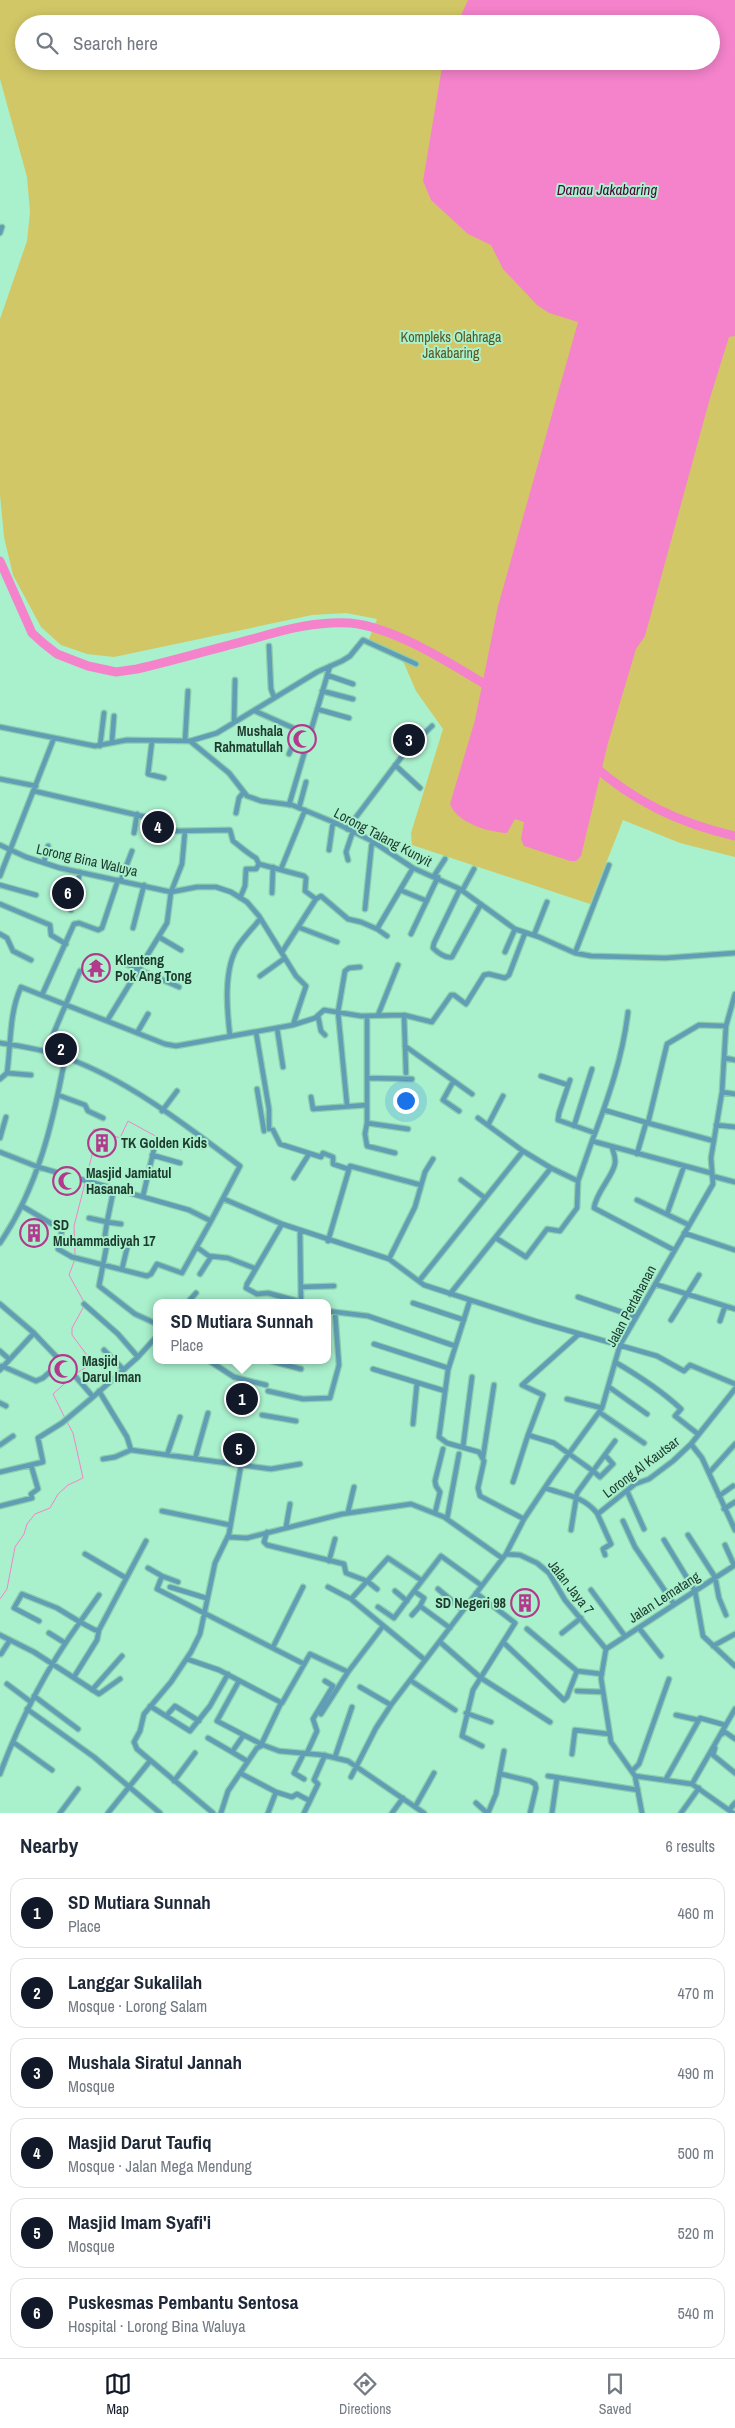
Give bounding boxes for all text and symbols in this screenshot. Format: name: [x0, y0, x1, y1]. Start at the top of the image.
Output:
search box: [15, 15, 720, 70]
icon: search: [33, 29, 61, 57]
text: Search here: [73, 30, 158, 56]
water label: Danau Jakabaring: [557, 179, 657, 200]
park label: Kompleks Olahraga Jakabaring: [401, 328, 502, 362]
pin: 3: [393, 721, 425, 759]
place label: Mushala Rahmatullah: [214, 722, 284, 756]
mosque icon: Mushala Rahmatullah: [287, 724, 317, 754]
street label: Lorong Talang Kunyit: [331, 804, 435, 870]
pin: 4: [142, 808, 174, 846]
street label: Lorong Bina Waluya: [34, 840, 140, 881]
pin: 6: [52, 874, 84, 912]
place label: Klenteng Pok Ang Tong: [115, 951, 192, 985]
temple icon: Klenteng Pok Ang Tong: [81, 953, 111, 983]
pin: 2: [45, 1030, 77, 1068]
your location: [393, 1088, 419, 1114]
building icon: TK Golden Kids: [87, 1128, 117, 1158]
place label: TK Golden Kids: [121, 1134, 207, 1152]
place label: Masjid Jamiatul Hasanah: [86, 1164, 172, 1198]
mosque icon: Masjid Jamiatul Hasanah: [52, 1166, 82, 1196]
place label: SD Muhammadiyah 17: [53, 1216, 156, 1250]
building icon: SD Muhammadiyah 17: [19, 1218, 49, 1248]
street label: Jalan Pertahanan: [602, 1262, 660, 1350]
popup: [153, 1299, 331, 1364]
text: SD Mutiara Sunnah: [171, 1308, 313, 1334]
text: Place: [171, 1334, 203, 1356]
place label: Masjid Darul Iman: [82, 1352, 141, 1386]
mosque icon: Masjid Darul Iman: [48, 1354, 78, 1384]
pin: 1: [226, 1380, 258, 1418]
pin: 5: [223, 1430, 255, 1468]
street label: Lorong Al Kautsar: [599, 1432, 683, 1502]
street label: Jalan Jaya 7: [544, 1556, 598, 1618]
street label: Jalan Lematang: [625, 1567, 704, 1627]
building icon: SD Negeri 98: [510, 1588, 540, 1618]
place label: SD Negeri 98: [435, 1594, 506, 1612]
text: Nearby: [20, 1831, 78, 1860]
text: 6 results: [665, 1835, 715, 1857]
text: SD Mutiara Sunnah: [68, 1889, 211, 1915]
text: 1: [33, 1902, 41, 1924]
text: 460 m: [678, 1902, 714, 1924]
text: Place: [68, 1915, 101, 1937]
text: Langgar Sukalilah: [68, 1969, 202, 1995]
text: 2: [33, 1982, 41, 2004]
text: 470 m: [678, 1982, 714, 2004]
text: Mosque · Lorong Salam: [68, 1995, 207, 2017]
text: Mushala Siratul Jannah: [68, 2049, 242, 2075]
text: 3: [33, 2062, 41, 2084]
text: 490 m: [678, 2062, 714, 2084]
text: Mosque: [68, 2075, 115, 2097]
text: Masjid Darut Taufiq: [68, 2129, 211, 2155]
text: 4: [33, 2142, 41, 2164]
text: 500 m: [678, 2142, 714, 2164]
text: Mosque · Jalan Mega Mendung: [68, 2155, 252, 2177]
text: Masjid Imam Syafi'i: [68, 2209, 211, 2235]
text: 5: [33, 2222, 41, 2244]
text: 520 m: [678, 2222, 714, 2244]
text: Mosque: [68, 2235, 115, 2257]
text: Puskesmas Pembantu Sentosa: [68, 2289, 298, 2315]
text: 6: [33, 2302, 41, 2324]
text: 540 m: [678, 2302, 714, 2324]
text: Hospital · Lorong Bina Waluya: [68, 2315, 245, 2337]
tab: Map: [104, 2370, 132, 2418]
tab: Directions: [339, 2370, 391, 2418]
tab: Saved: [599, 2370, 631, 2418]

